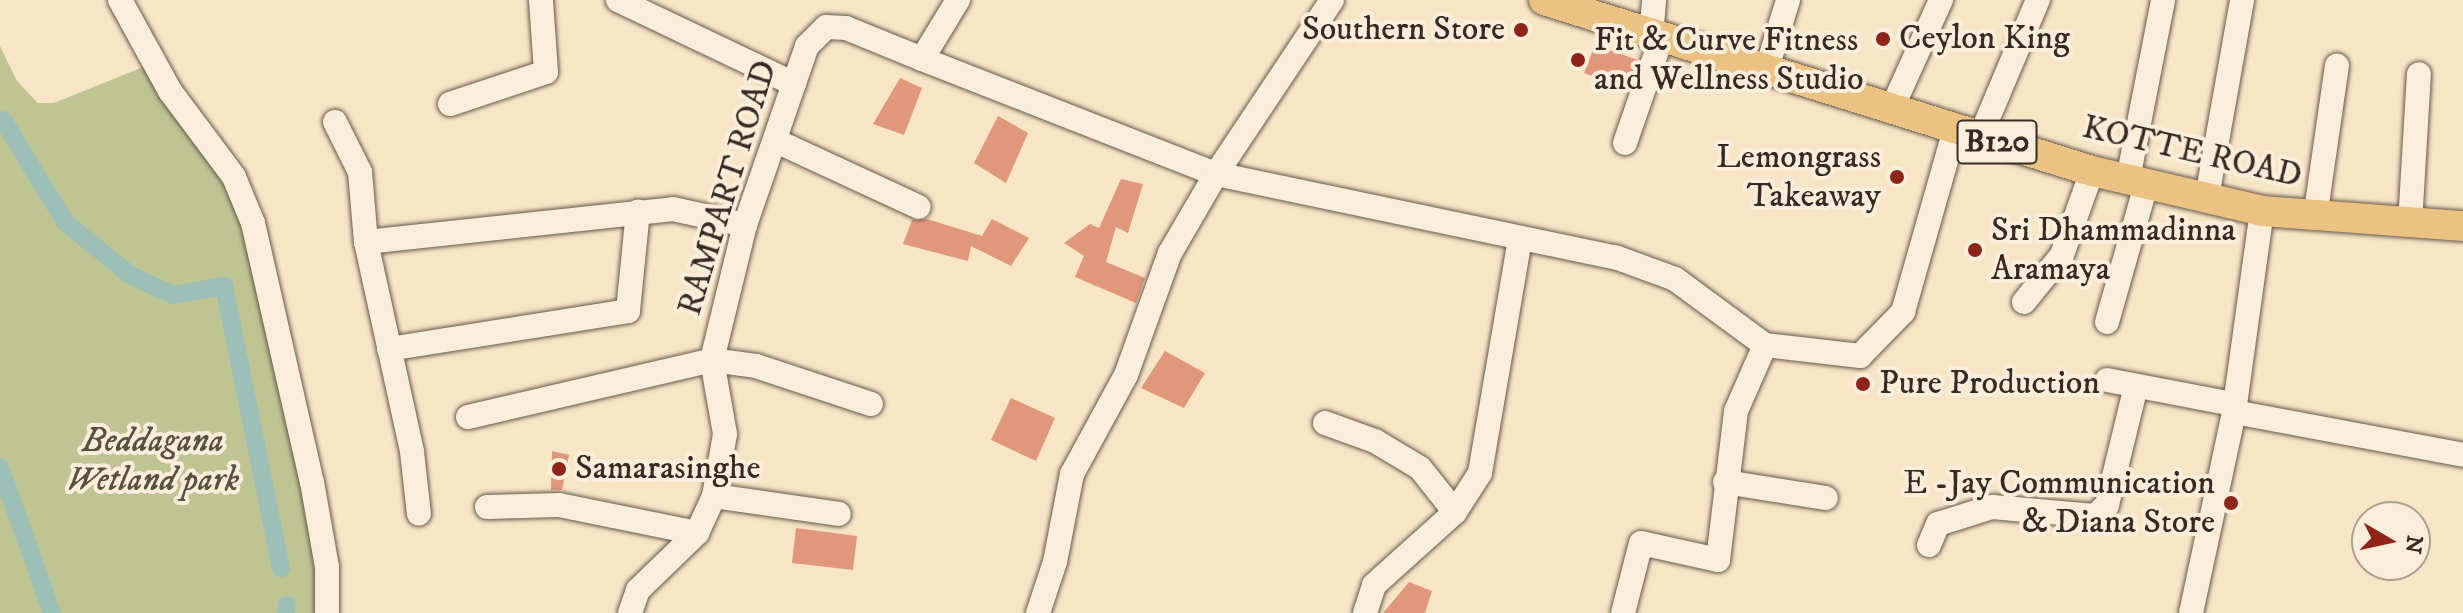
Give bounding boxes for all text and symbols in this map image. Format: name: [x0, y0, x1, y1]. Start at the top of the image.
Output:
place label: Southern Store: [1302, 10, 1505, 50]
place label: Ceylon King: [1899, 19, 2070, 59]
place label: Fit & Curve Fitness and Wellness Studio: [1594, 20, 1864, 100]
marker: Southern Store: [1512, 21, 1530, 39]
marker: Ceylon King: [1874, 30, 1892, 48]
marker: Fit & Curve Fitness and Wellness Studio: [1569, 51, 1587, 69]
street label: RAMPART ROAD: [670, 56, 786, 320]
street label: KOTTE ROAD: [2078, 107, 2306, 197]
road number: B120: [1955, 114, 2039, 170]
place label: Lemongrass Takeaway: [1716, 137, 1881, 216]
marker: Lemongrass Takeaway: [1888, 168, 1906, 186]
place label: Sri Dhammadinna Aramaya: [1991, 210, 2236, 290]
marker: Sri Dhammadinna Aramaya: [1966, 241, 1984, 259]
place label: Pure Production: [1879, 364, 2100, 404]
marker: Pure Production: [1854, 375, 1872, 393]
park label: Beddagana Wetland park: [67, 421, 239, 500]
place label: Samarasinghe: [575, 449, 761, 489]
marker: Samarasinghe: [550, 460, 568, 478]
place label: E -Jay Communication & Diana Store: [1903, 463, 2215, 542]
marker: E -Jay Communication & Diana Store: [2222, 494, 2240, 512]
north arrow: [2351, 501, 2431, 581]
text: N: [2398, 533, 2428, 556]

